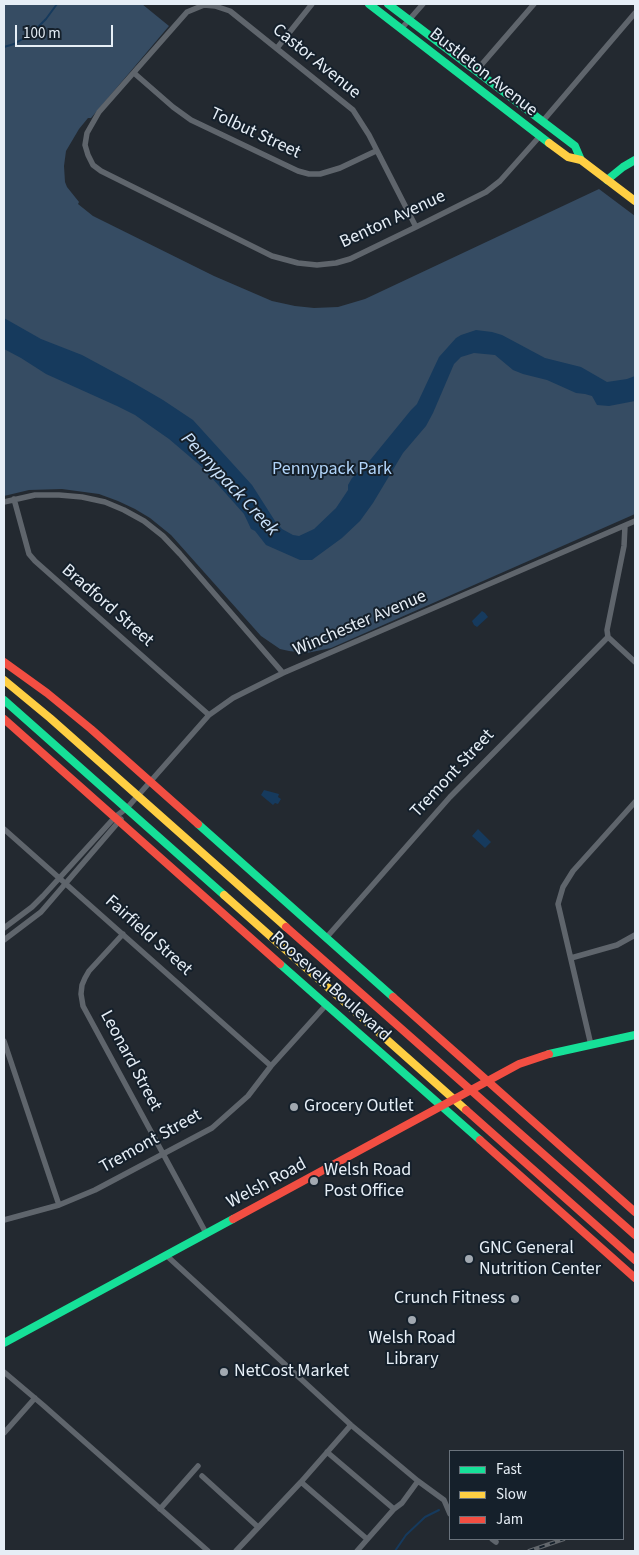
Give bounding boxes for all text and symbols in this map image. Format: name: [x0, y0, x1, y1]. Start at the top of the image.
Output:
scale bar: [18, 15, 115, 47]
street label: Castor Avenue: [267, 20, 365, 104]
text: 100 m: [23, 23, 61, 44]
street label: Bustleton Avenue: [425, 24, 541, 122]
street label: Tolbut Street: [206, 104, 304, 164]
street label: Benton Avenue: [337, 186, 449, 254]
water label: Pennypack Creek: [175, 429, 283, 541]
park label: Pennypack Park: [272, 459, 392, 481]
street label: Bradford Street: [57, 560, 157, 652]
street label: Winchester Avenue: [290, 586, 430, 662]
street label: Tremont Street: [407, 725, 499, 823]
street label: Fairfield Street: [100, 891, 196, 981]
street label: Roosevelt Boulevard: [265, 927, 395, 1047]
street label: Leonard Street: [94, 1007, 166, 1115]
place label: Grocery Outlet: [304, 1096, 414, 1118]
marker: Grocery Outlet: [288, 1101, 300, 1113]
street label: Tremont Street: [96, 1105, 206, 1179]
street label: Welsh Road: [223, 1154, 311, 1214]
place label: Welsh Road Post Office: [324, 1160, 411, 1202]
marker: Welsh Road Post Office: [308, 1175, 320, 1187]
place label: GNC General Nutrition Center: [479, 1238, 601, 1280]
marker: GNC General Nutrition Center: [463, 1253, 475, 1265]
place label: Crunch Fitness: [394, 1288, 505, 1310]
marker: Crunch Fitness: [509, 1293, 521, 1305]
marker: Welsh Road Library: [406, 1314, 418, 1326]
place label: Welsh Road Library: [368, 1328, 456, 1370]
place label: NetCost Market: [234, 1361, 349, 1383]
marker: NetCost Market: [218, 1366, 230, 1378]
legend: [449, 1450, 624, 1540]
text: Fast: [496, 1459, 522, 1480]
text: Slow: [496, 1484, 527, 1505]
text: Jam: [496, 1509, 523, 1530]

